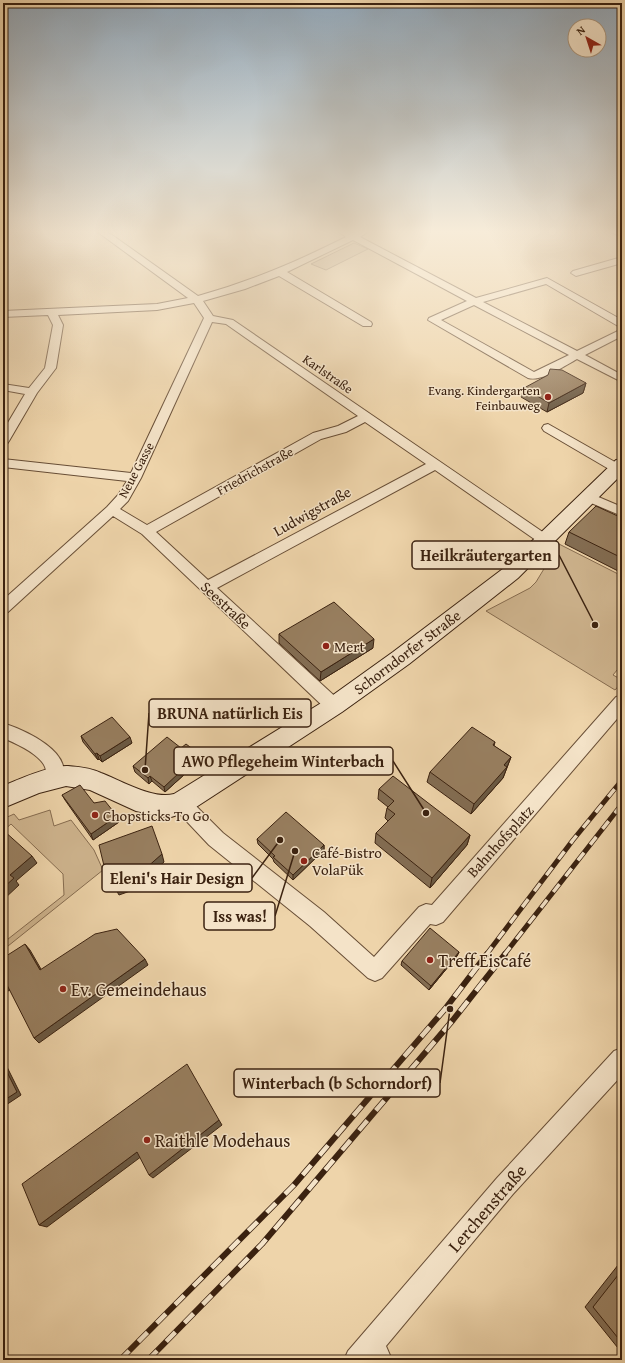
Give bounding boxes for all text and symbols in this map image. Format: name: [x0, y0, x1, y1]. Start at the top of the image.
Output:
north arrow: [567, 18, 607, 58]
text: N: [573, 21, 589, 39]
street label: Karlstraße: [299, 350, 357, 398]
place label: Evang. Kindergarten Feinbauweg: [428, 381, 541, 415]
marker: Evang. Kindergarten Feinbauweg: [543, 392, 553, 402]
street label: Neue Gasse: [113, 439, 159, 501]
street label: Friedrichstraße: [213, 442, 297, 500]
street label: Ludwigstraße: [269, 481, 355, 541]
callout: Heilkräutergarten: [412, 541, 559, 569]
text: Heilkräutergarten: [420, 543, 552, 567]
street label: Seestraße: [196, 576, 256, 634]
street label: Schorndorfer Straße: [349, 605, 465, 699]
place label: Mert: [334, 636, 366, 657]
marker: Mert: [321, 641, 331, 651]
callout: BRUNA natürlich Eis: [149, 699, 311, 727]
text: BRUNA natürlich Eis: [157, 701, 303, 725]
callout: AWO Pflegeheim Winterbach: [174, 747, 393, 775]
text: AWO Pflegeheim Winterbach: [182, 749, 385, 773]
street label: Bahnhofsplatz: [462, 800, 538, 882]
place label: Chopsticks To Go: [103, 805, 210, 826]
marker: Chopsticks To Go: [90, 810, 100, 820]
place label: Café-Bistro VolaPük: [312, 842, 382, 880]
marker: Café-Bistro VolaPük: [299, 856, 309, 866]
callout: Eleni's Hair Design: [102, 864, 252, 892]
text: Eleni's Hair Design: [110, 866, 244, 890]
callout: Iss was!: [204, 902, 275, 930]
text: Iss was!: [213, 904, 267, 928]
place label: Treff Eiscafé: [438, 947, 531, 974]
marker: Treff Eiscafé: [425, 955, 435, 965]
place label: Ev. Gemeindehaus: [71, 976, 207, 1003]
marker: Ev. Gemeindehaus: [58, 984, 68, 994]
callout: Winterbach (b Schorndorf): [234, 1069, 440, 1097]
text: Winterbach (b Schorndorf): [242, 1071, 432, 1095]
place label: Raithle Modehaus: [155, 1127, 290, 1154]
marker: Raithle Modehaus: [142, 1135, 152, 1145]
street label: Lerchenstraße: [441, 1158, 533, 1258]

